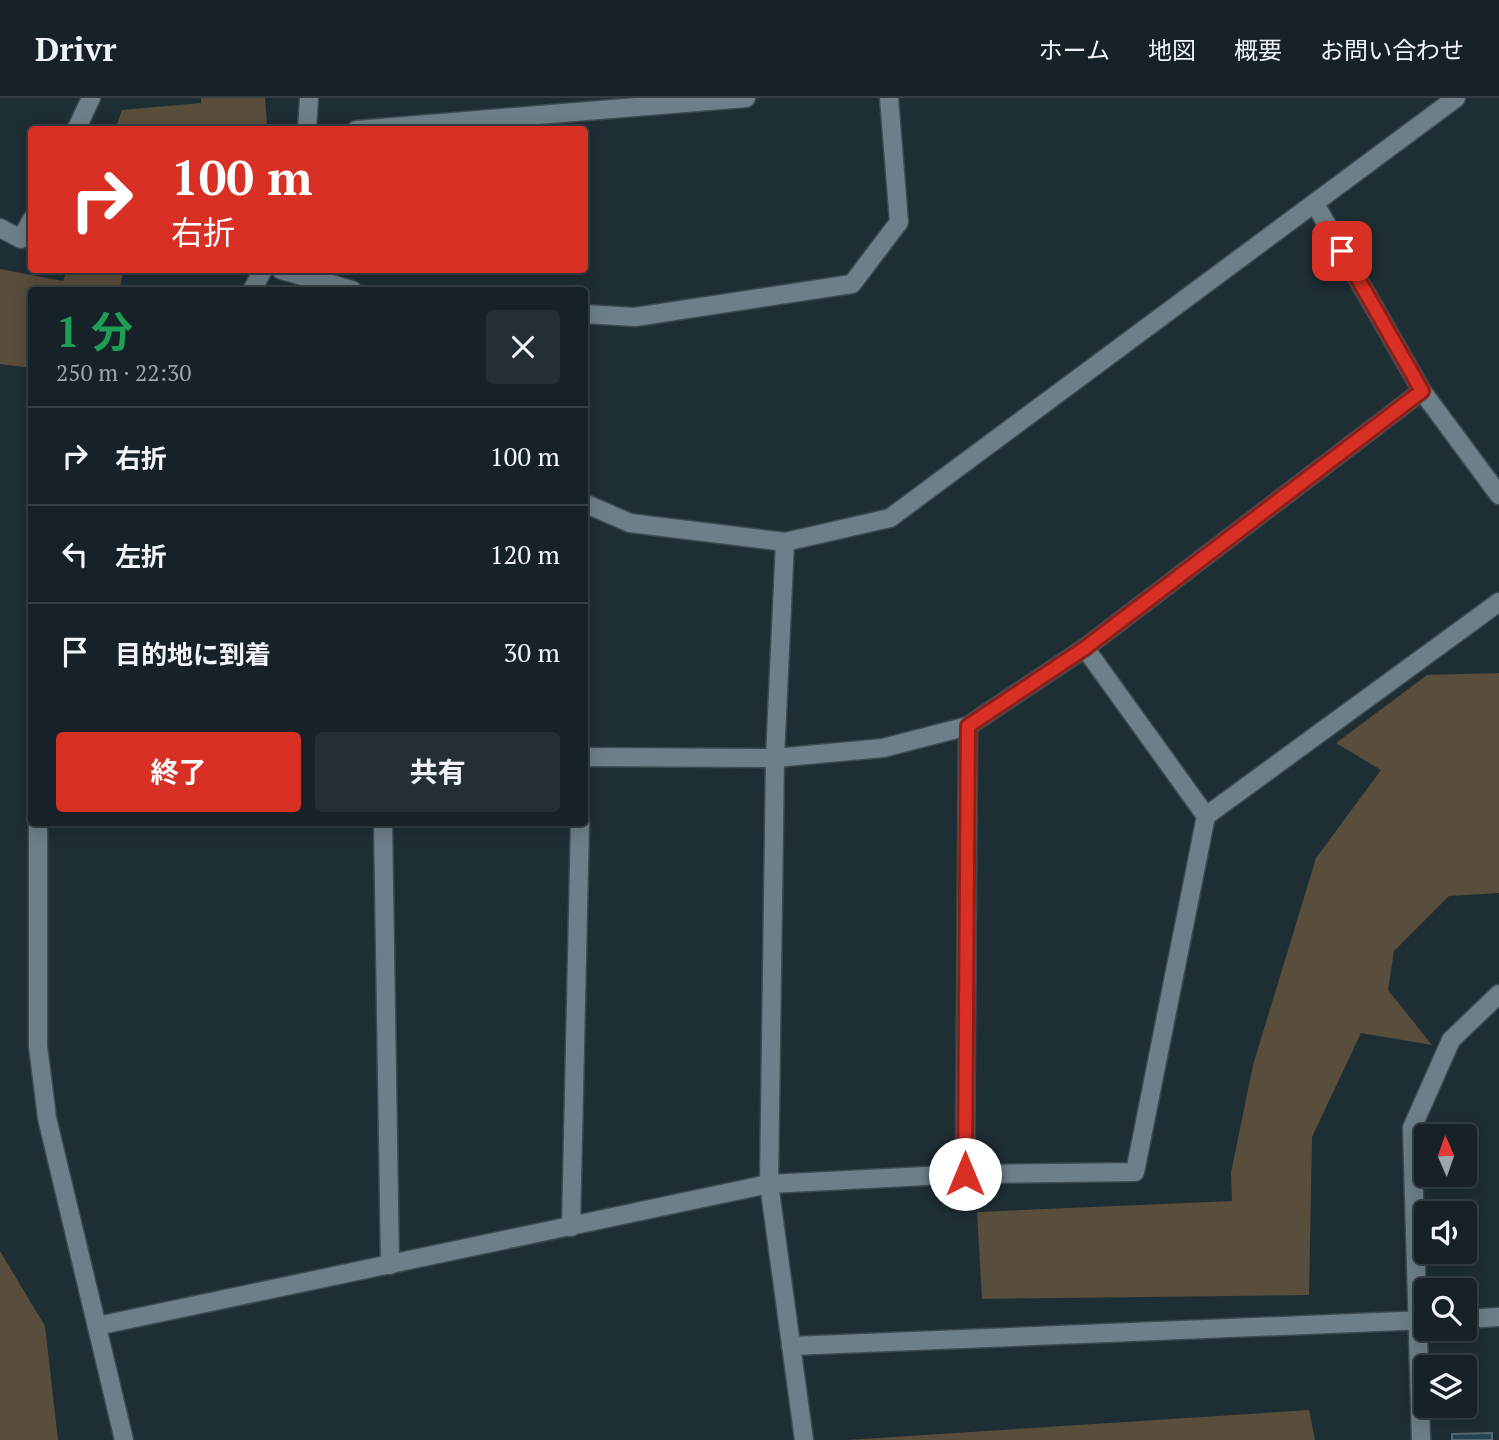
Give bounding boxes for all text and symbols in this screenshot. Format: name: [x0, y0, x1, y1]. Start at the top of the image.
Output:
text: Drivr: [35, 27, 116, 70]
text: ホーム: [1039, 34, 1110, 66]
text: 地図: [1148, 34, 1196, 66]
text: 概要: [1234, 34, 1282, 66]
text: お問い合わせ: [1320, 34, 1464, 66]
text: 100 m: [171, 144, 313, 209]
icon: right: [56, 154, 147, 245]
text: 右折: [171, 211, 235, 253]
pin: [1312, 221, 1372, 281]
icon: arrive: [1323, 232, 1361, 270]
text: 1 分: [56, 303, 133, 359]
button: close: [486, 310, 560, 384]
text: 250 m · 22:30: [56, 357, 191, 388]
icon: right: [56, 437, 94, 475]
text: 100 m: [490, 439, 560, 473]
text: 右折: [115, 441, 167, 475]
icon: left: [56, 535, 94, 573]
text: 120 m: [490, 537, 560, 571]
text: 左折: [115, 539, 167, 573]
icon: arrive: [56, 633, 94, 671]
text: 30 m: [504, 635, 560, 669]
text: 目的地に到着: [115, 637, 271, 671]
button: 終了: [56, 732, 301, 812]
button: 共有: [315, 732, 560, 812]
north arrow: [1414, 1124, 1477, 1186]
map controls: [1414, 1124, 1477, 1418]
position arrow: [928, 1137, 1002, 1211]
button: sound: [1414, 1201, 1477, 1264]
button: search: [1414, 1278, 1477, 1341]
button: layers: [1414, 1355, 1477, 1418]

